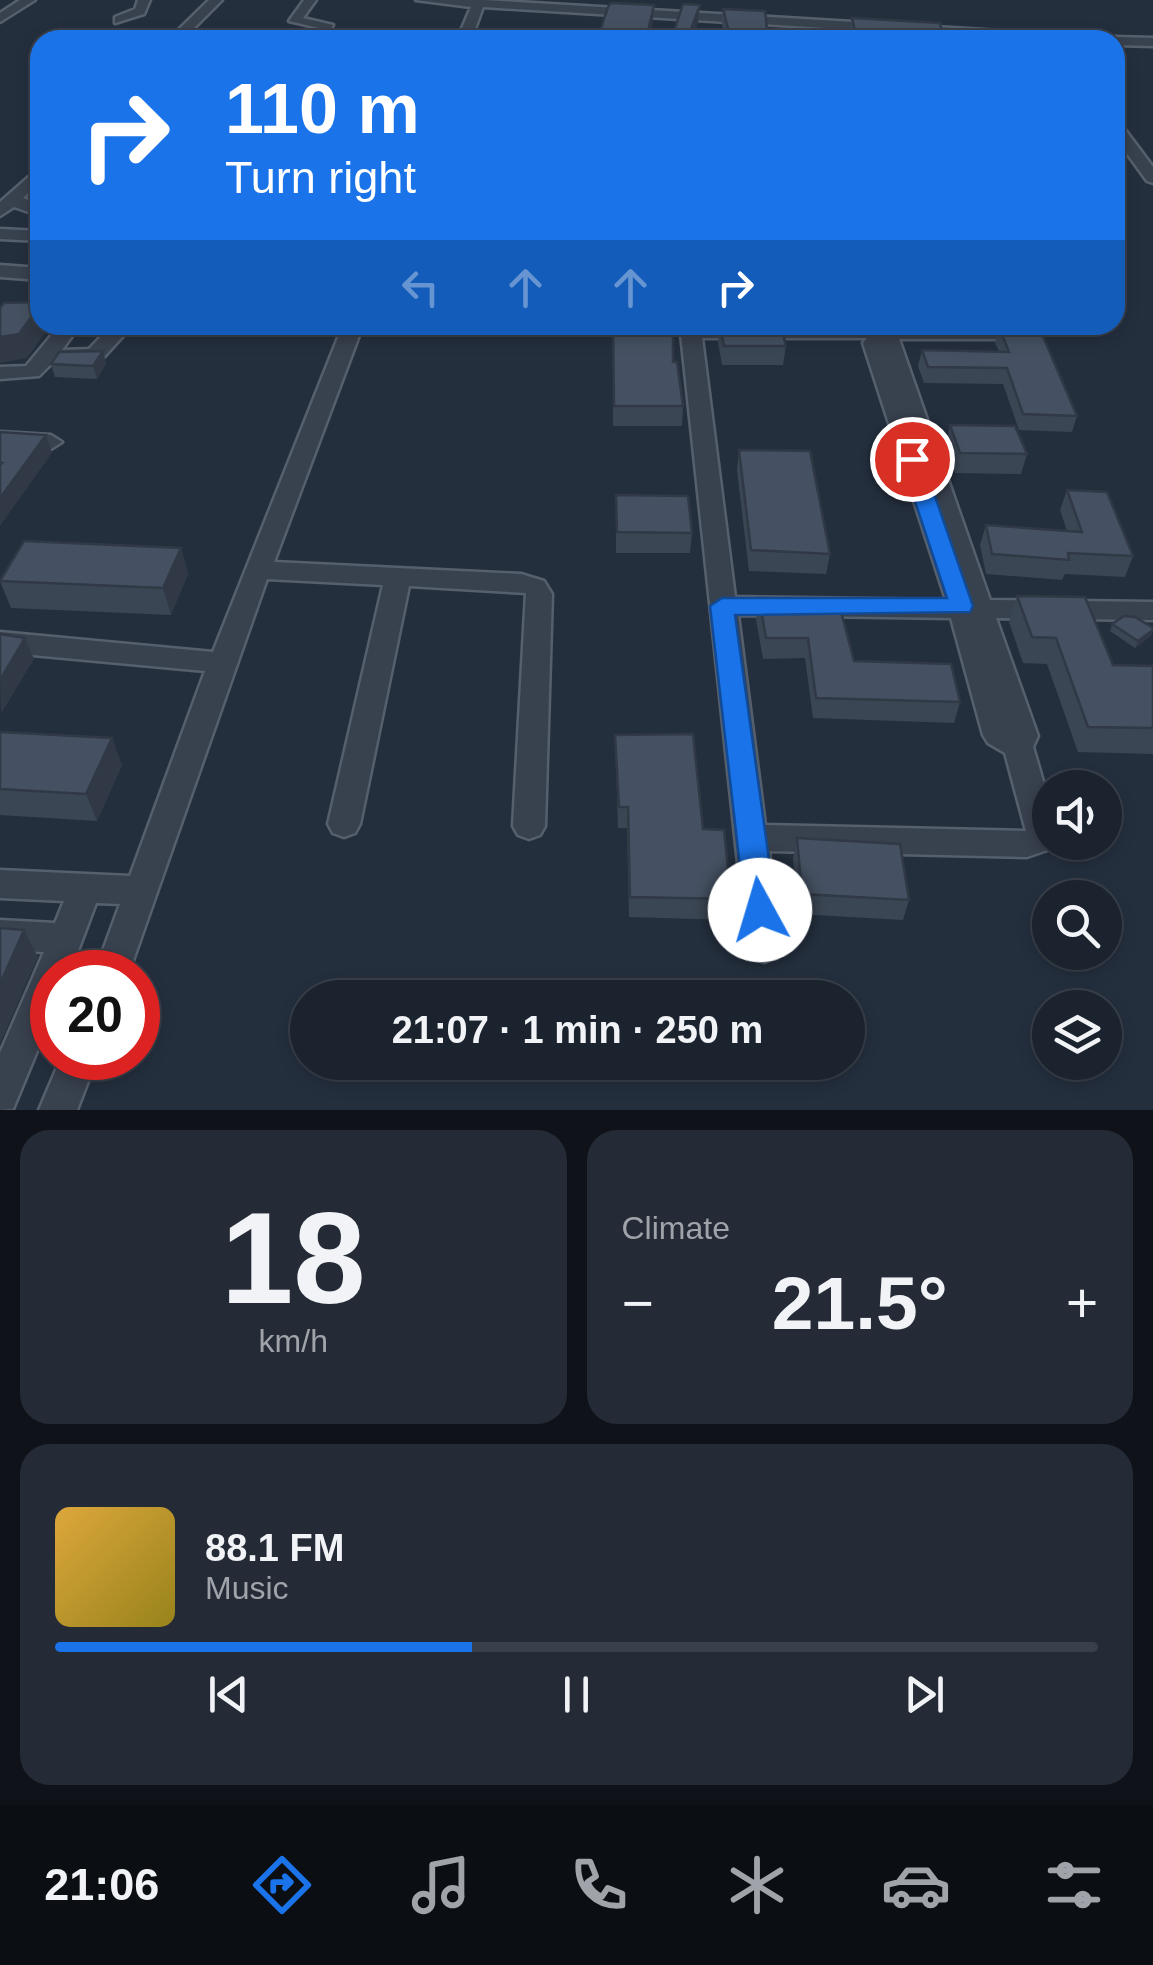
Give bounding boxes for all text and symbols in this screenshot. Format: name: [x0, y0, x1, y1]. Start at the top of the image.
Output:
icon: right: [60, 70, 190, 200]
text: 110 m: [225, 70, 420, 148]
text: Turn right: [225, 152, 416, 203]
icon: left: [393, 260, 448, 315]
icon: ahead: [498, 260, 553, 315]
icon: ahead: [603, 260, 658, 315]
icon: right: [708, 260, 763, 315]
pin: [870, 417, 955, 502]
icon: arrive: [885, 432, 940, 487]
map controls: [1032, 770, 1122, 1080]
button: sound: [1032, 770, 1122, 860]
position arrow: [708, 858, 812, 962]
button: search: [1032, 880, 1122, 970]
speed limit sign: 20: [30, 950, 160, 1080]
button: layers: [1032, 990, 1122, 1080]
text: 21:07 · 1 min · 250 m: [392, 1009, 763, 1051]
text: 18: [221, 1185, 366, 1331]
text: Climate: [622, 1210, 730, 1246]
text: 21.5°: [772, 1261, 948, 1345]
text: −: [622, 1272, 654, 1334]
text: +: [1066, 1272, 1098, 1334]
text: km/h: [259, 1323, 328, 1359]
text: 88.1 FM: [205, 1527, 344, 1569]
text: Music: [205, 1570, 289, 1606]
icon: previous: [201, 1667, 256, 1722]
icon: pause: [549, 1667, 604, 1722]
icon: next: [897, 1667, 952, 1722]
icon: directions: [247, 1850, 317, 1920]
icon: music: [406, 1850, 476, 1920]
icon: phone: [564, 1850, 634, 1920]
icon: climate: [722, 1850, 792, 1920]
icon: car: [881, 1850, 951, 1920]
icon: filters: [1039, 1850, 1109, 1920]
text: 21:06: [44, 1859, 159, 1910]

